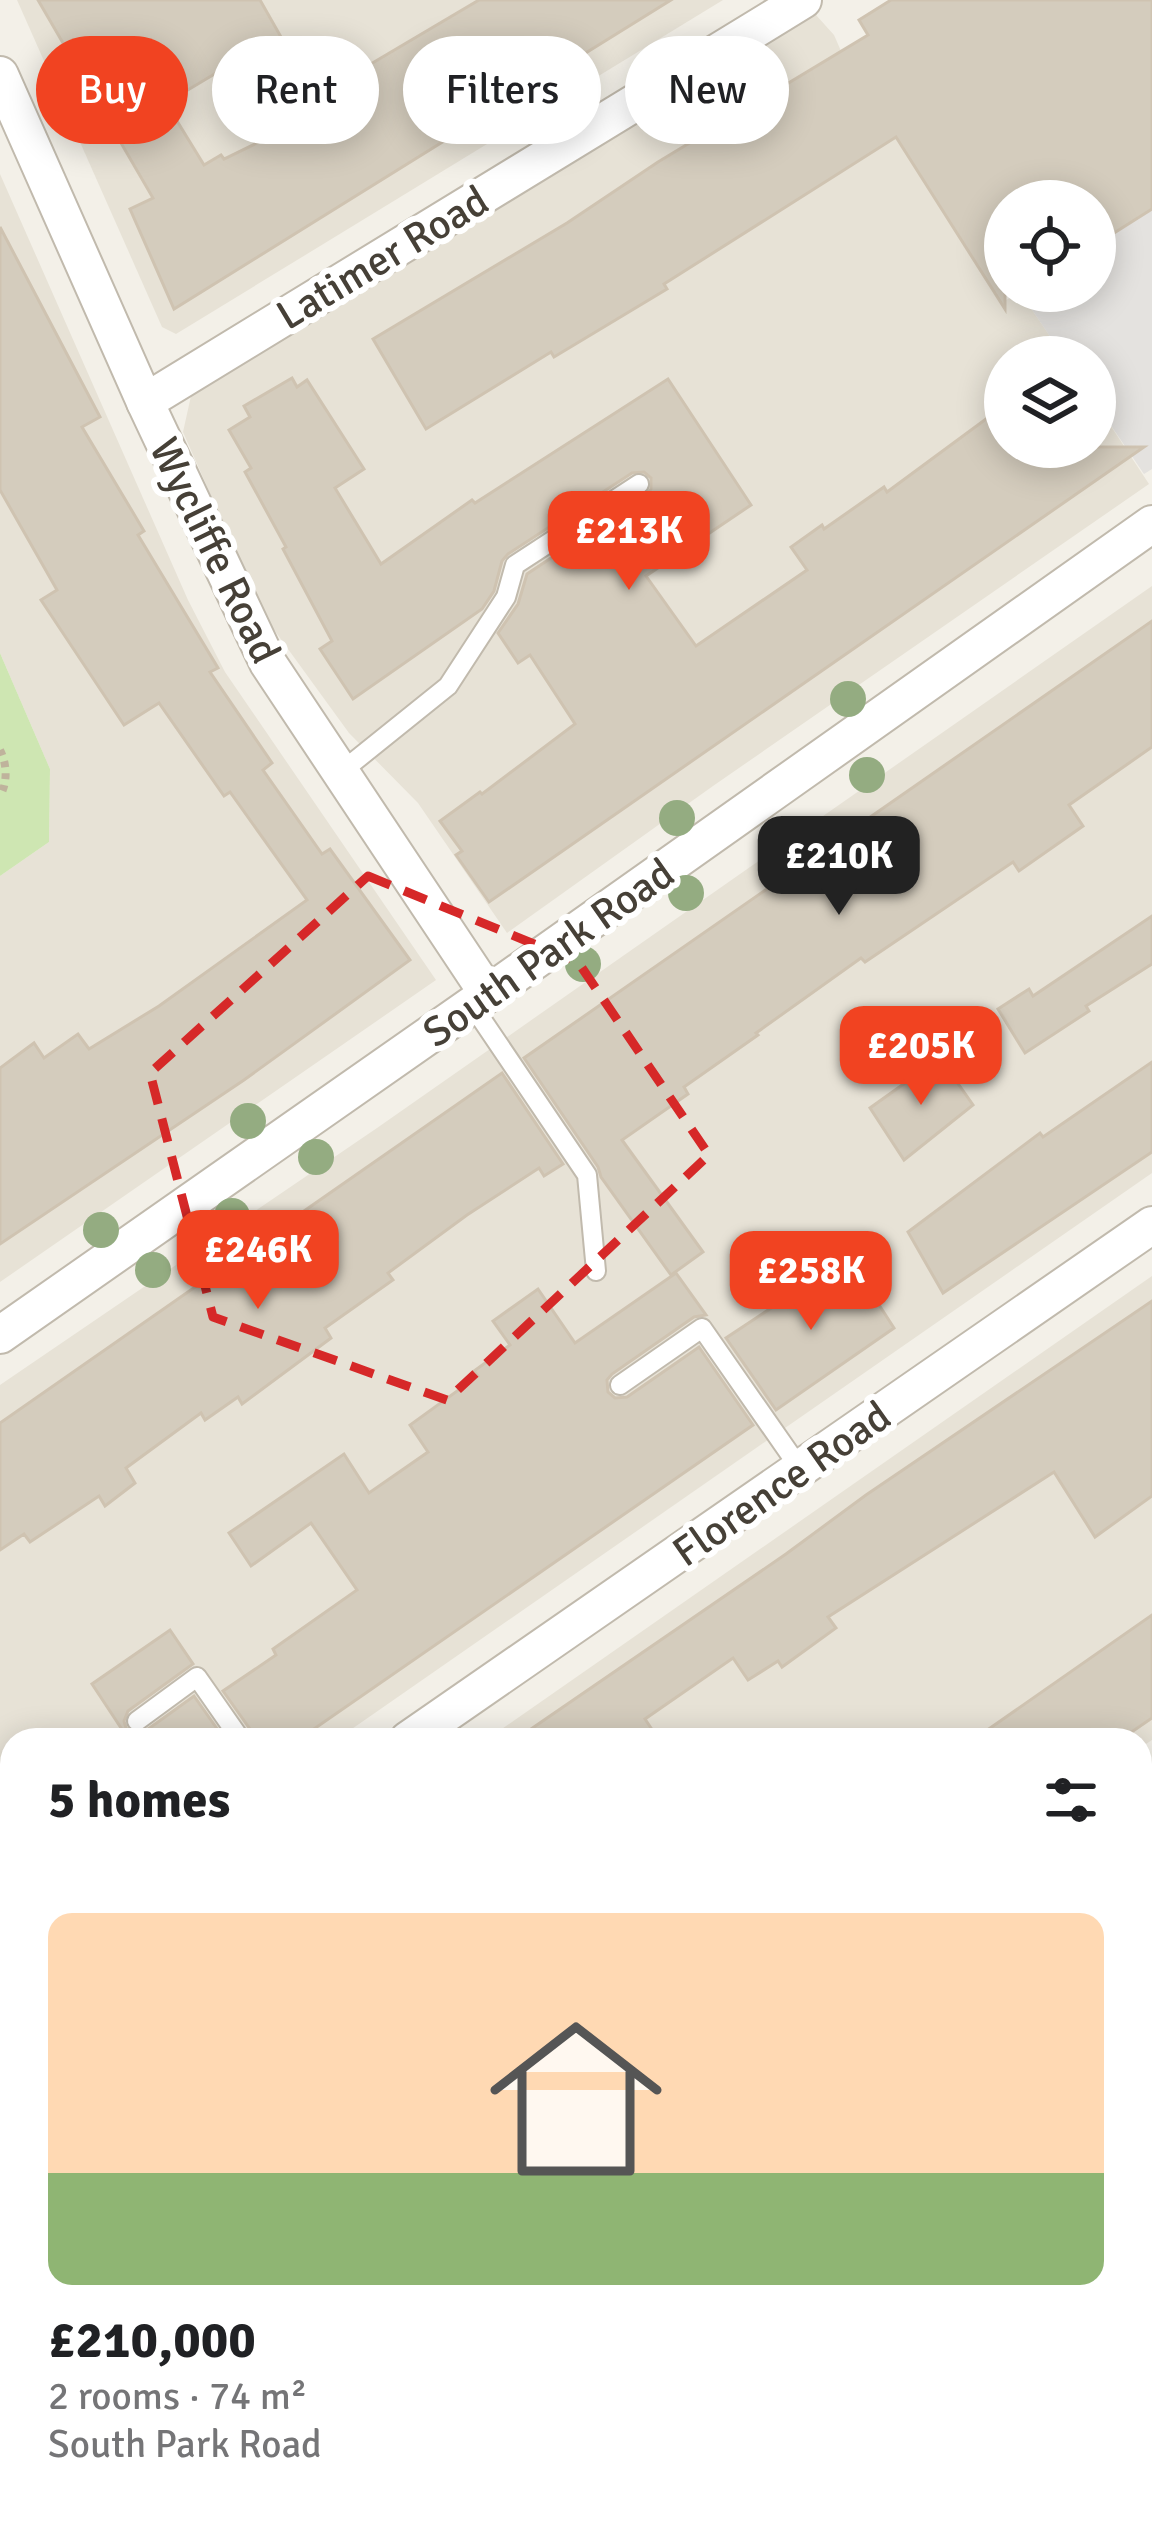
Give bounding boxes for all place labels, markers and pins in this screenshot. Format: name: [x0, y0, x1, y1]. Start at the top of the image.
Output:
pin: £213K: [545, 491, 713, 593]
pin: £210K: [755, 816, 923, 918]
pin: £205K: [837, 1006, 1005, 1108]
pin: £246K: [174, 1210, 342, 1312]
pin: £258K: [727, 1231, 895, 1333]

